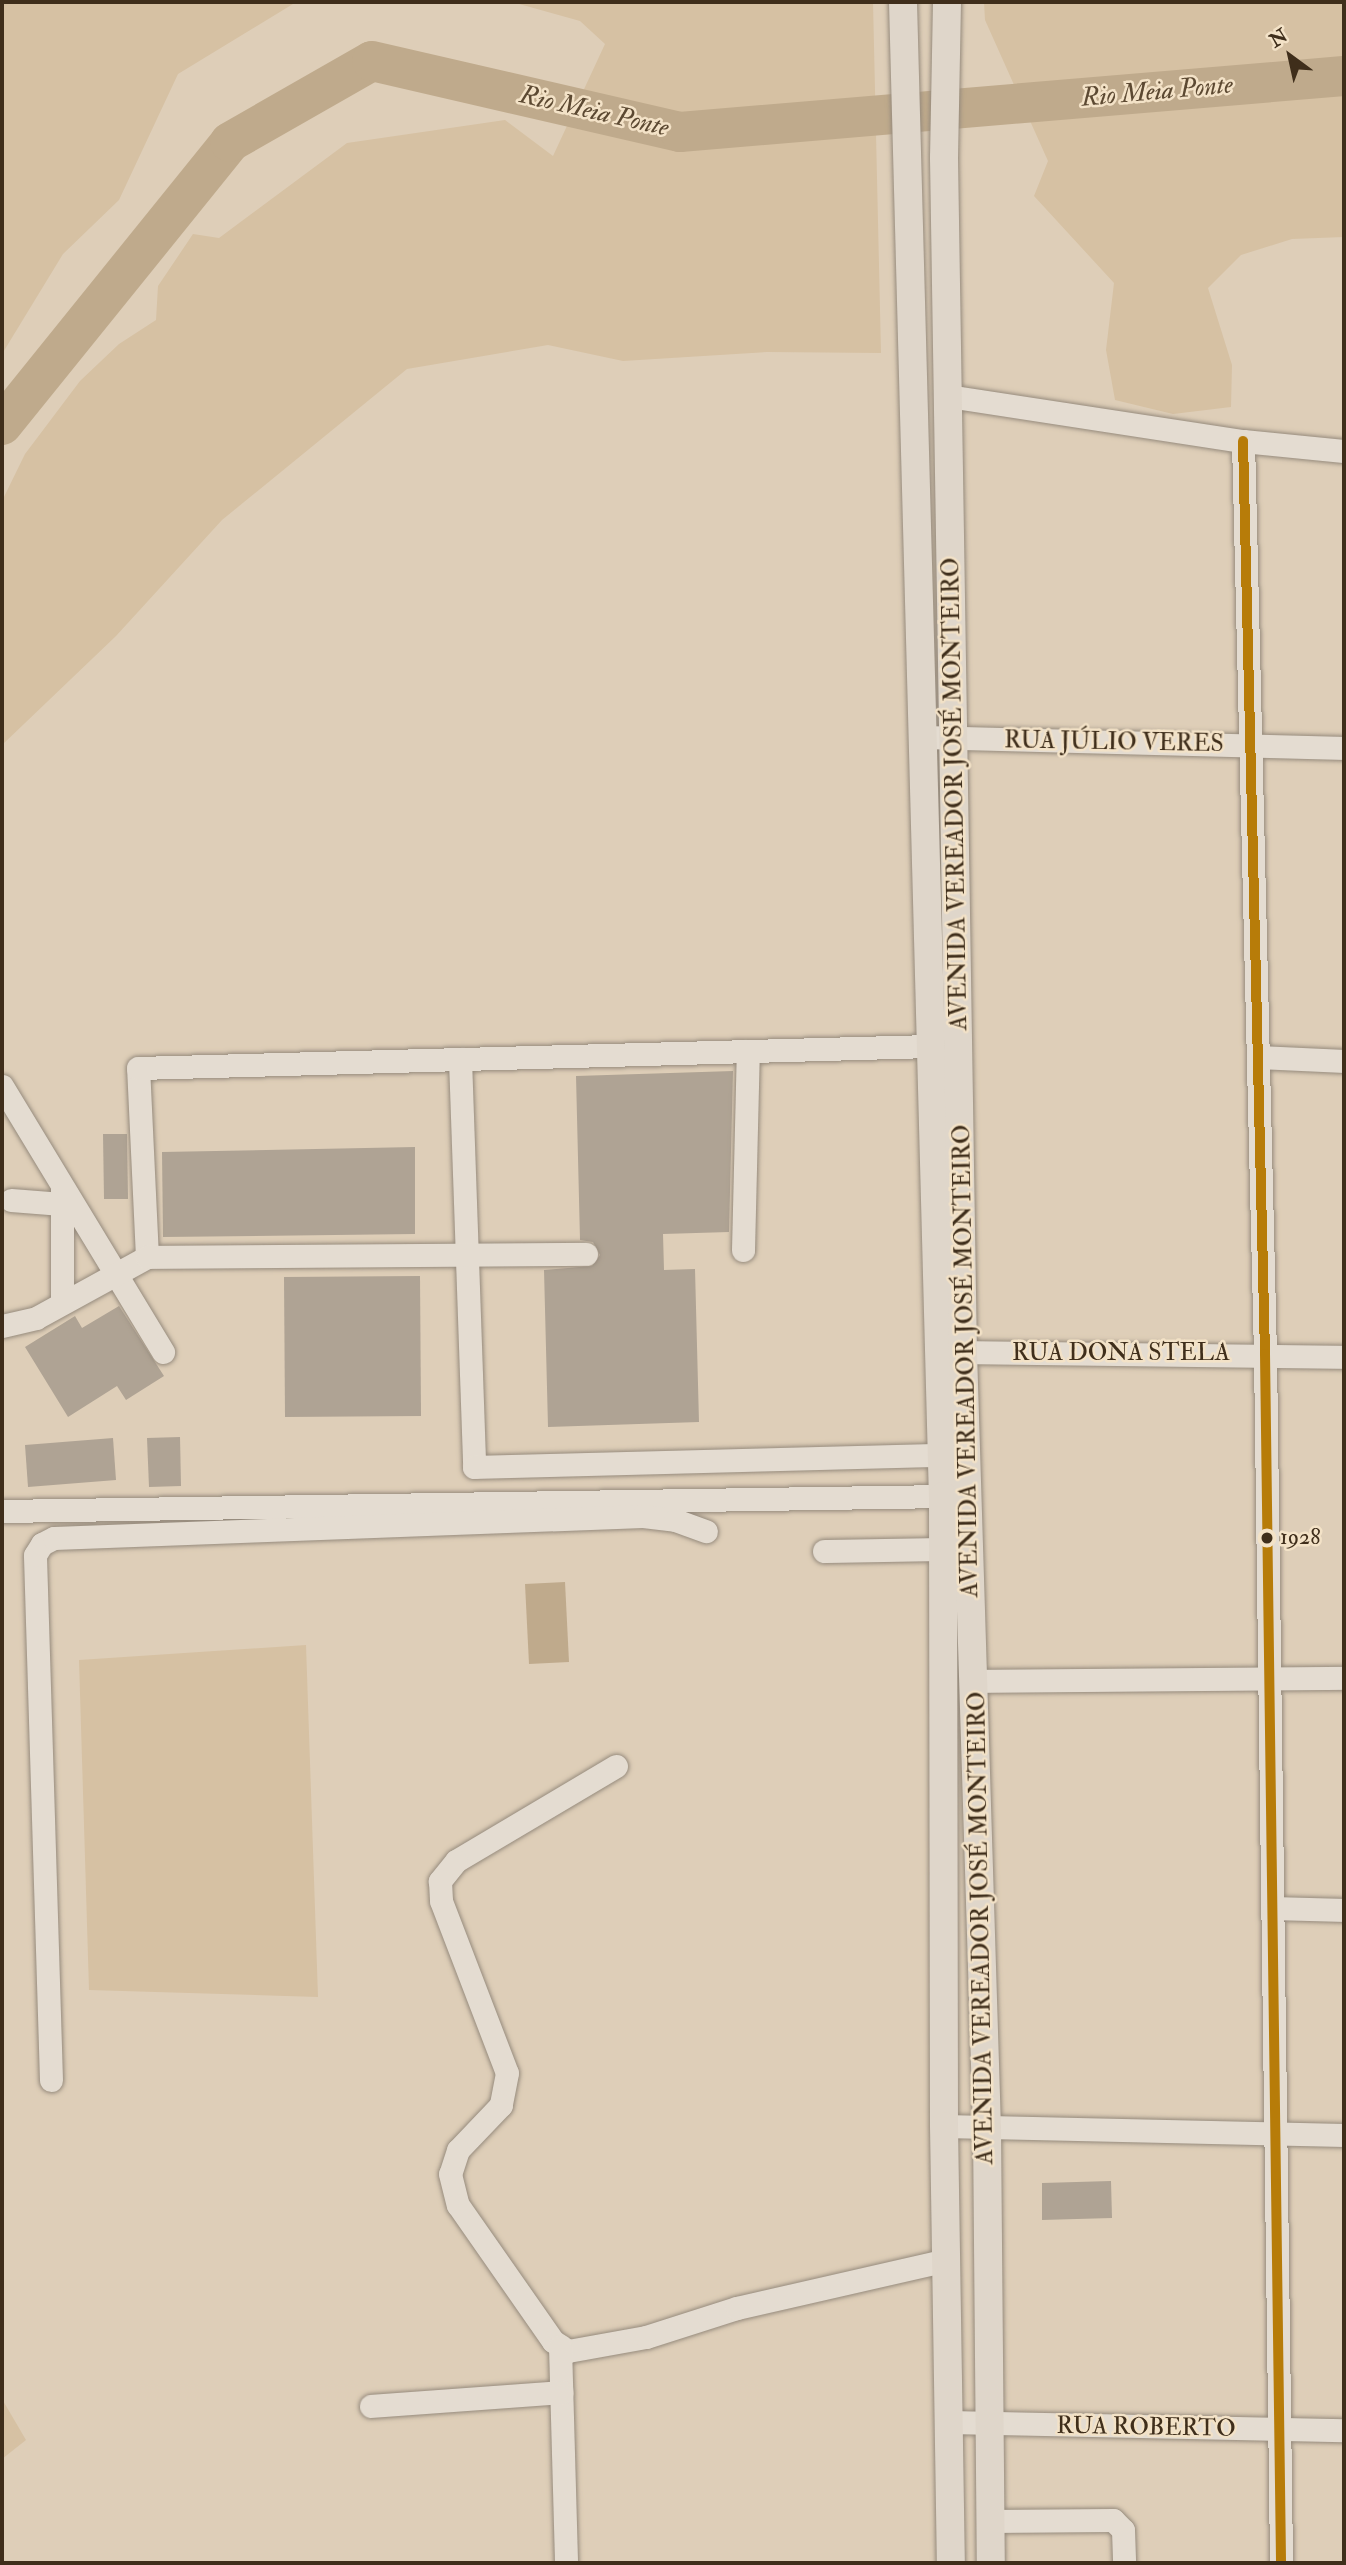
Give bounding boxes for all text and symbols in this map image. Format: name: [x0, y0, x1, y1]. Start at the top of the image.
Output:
north arrow: [1255, 21, 1325, 91]
text: N: [1265, 24, 1292, 53]
water label: Rio Meia Ponte: [1080, 70, 1234, 114]
water label: Rio Meia Ponte: [517, 80, 671, 144]
street label: AVENIDA VEREADOR JOSÉ MONTEIRO: [936, 557, 974, 1031]
street label: RUA JÚLIO VERES: [1004, 726, 1224, 758]
street label: AVENIDA VEREADOR JOSÉ MONTEIRO: [947, 1124, 985, 1598]
street label: RUA DONA STELA: [1012, 1339, 1230, 1367]
place label: 1928: [1280, 1525, 1321, 1551]
marker: 1928: [1260, 1531, 1274, 1545]
street label: AVENIDA VEREADOR JOSÉ MONTEIRO: [962, 1691, 1000, 2165]
street label: RUA ROBERTO: [1056, 2411, 1236, 2443]

